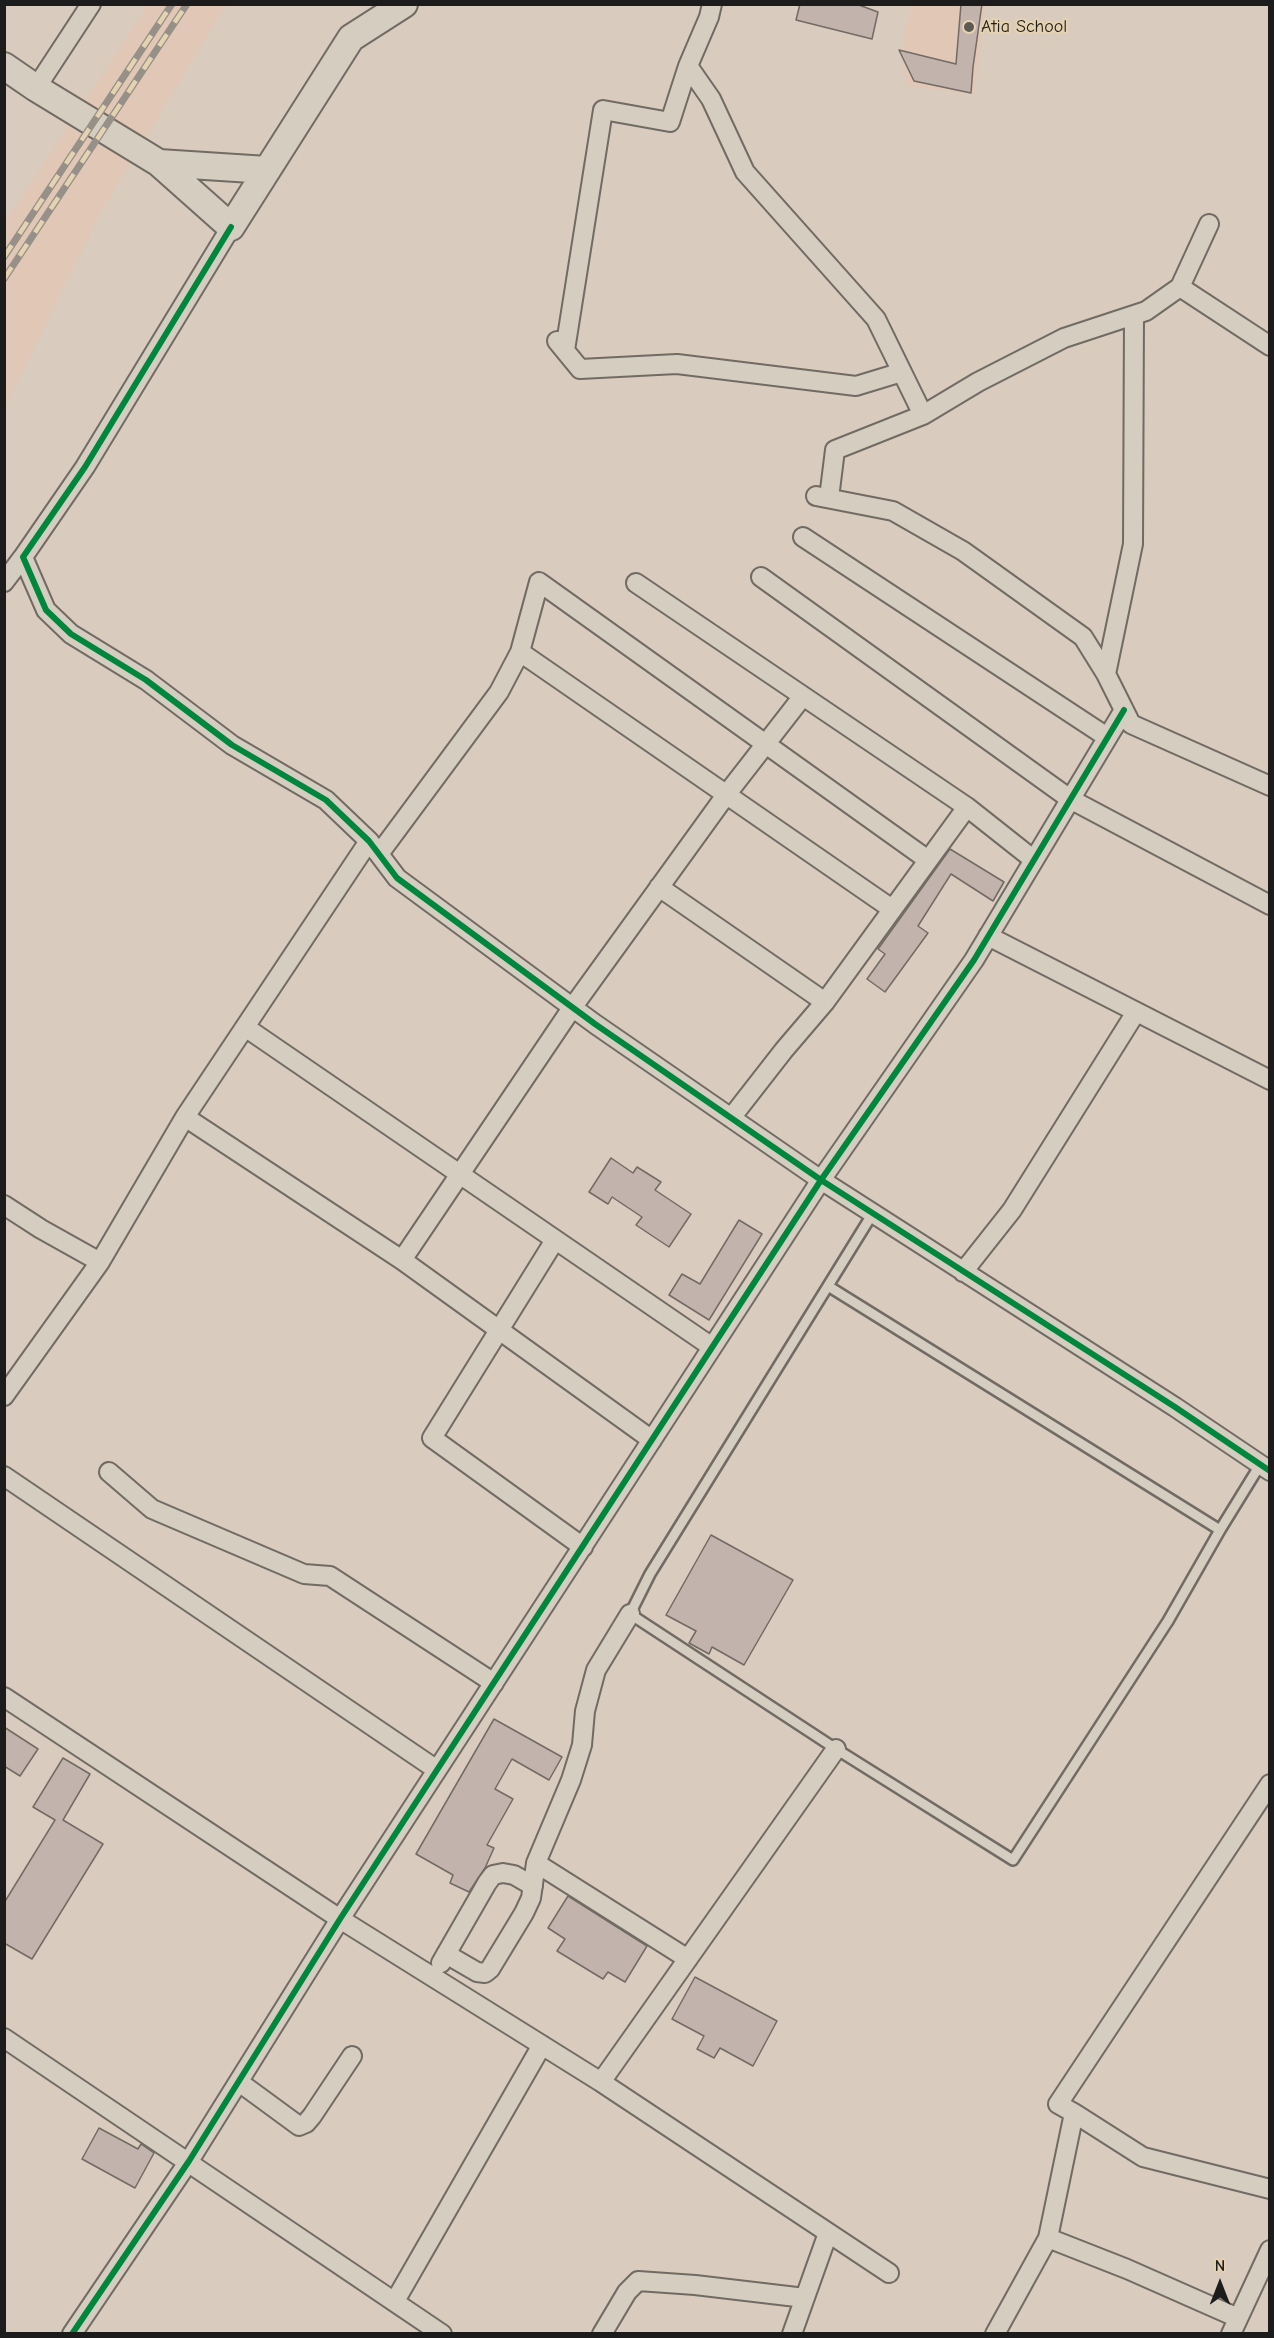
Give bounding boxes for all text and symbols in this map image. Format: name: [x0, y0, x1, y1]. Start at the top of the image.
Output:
place label: Atia School: [981, 16, 1067, 38]
marker: Atia School: [962, 20, 976, 34]
north arrow: [1190, 2254, 1250, 2314]
text: N: [1215, 2257, 1225, 2275]

